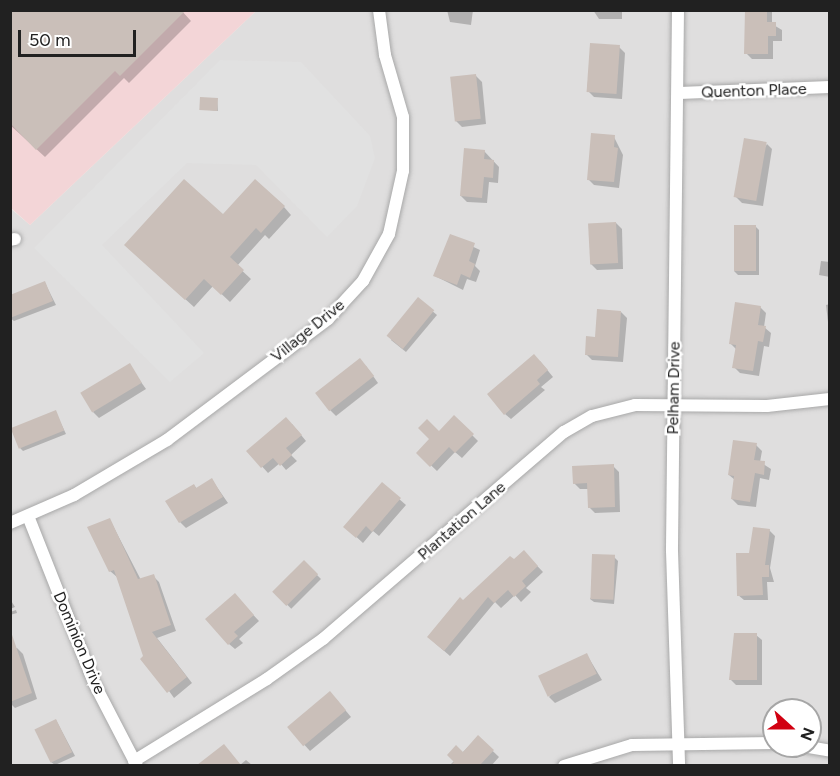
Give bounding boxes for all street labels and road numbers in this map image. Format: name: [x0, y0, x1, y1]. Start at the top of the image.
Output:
street label: Quenton Place: [701, 80, 807, 102]
street label: Village Drive: [267, 296, 349, 366]
street label: Pelham Drive: [664, 341, 684, 435]
street label: Plantation Lane: [414, 478, 510, 564]
street label: Dominion Drive: [49, 589, 109, 697]

